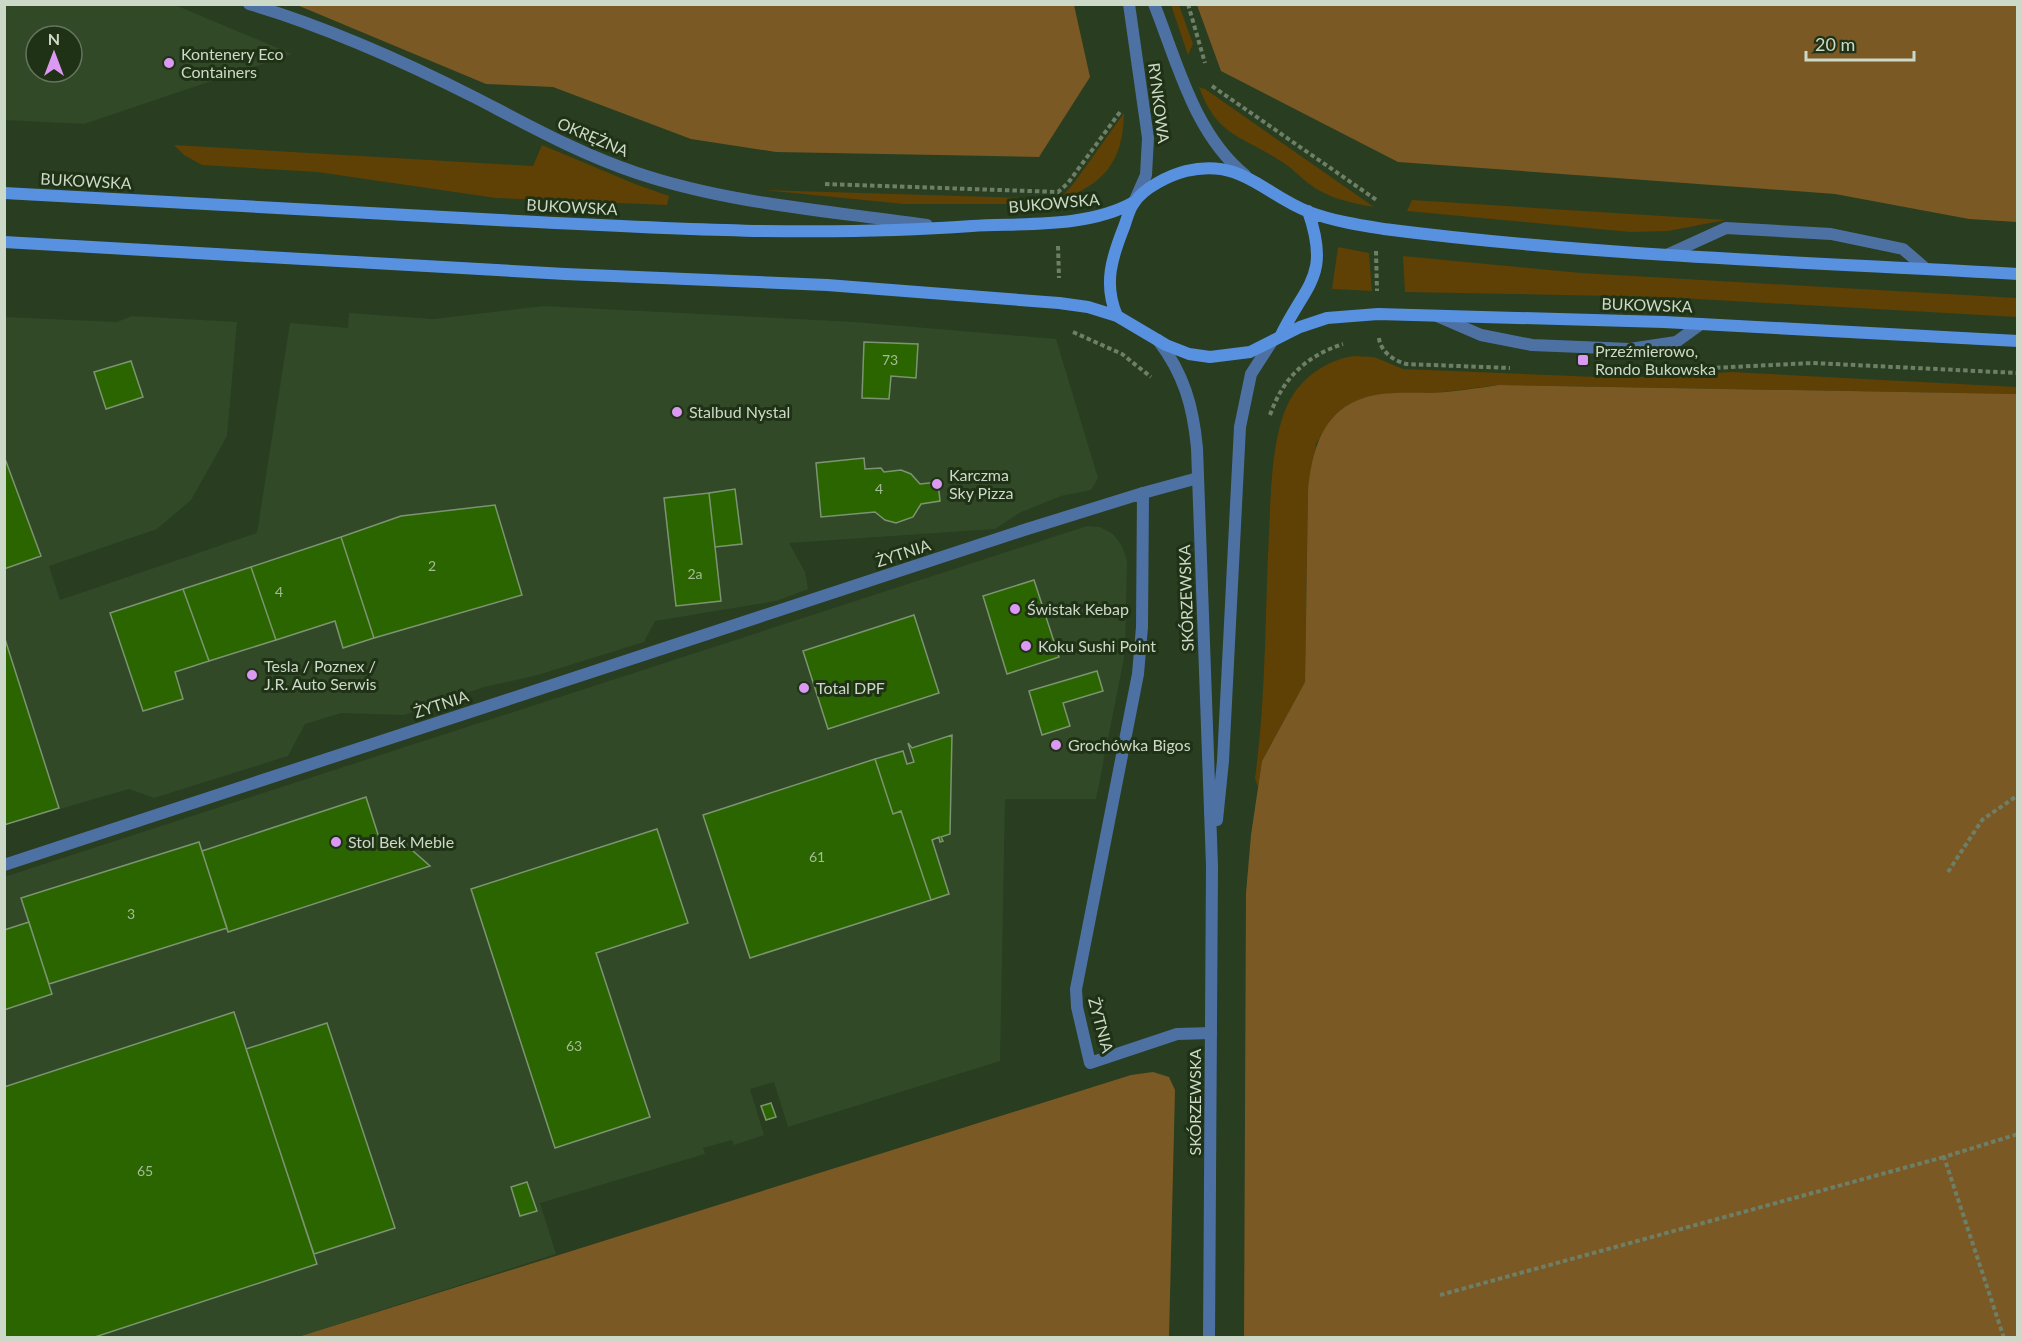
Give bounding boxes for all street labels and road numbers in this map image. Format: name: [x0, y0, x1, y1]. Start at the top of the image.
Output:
street label: RYNKOWA: [1145, 62, 1174, 144]
street label: OKRĘŻNA: [555, 113, 632, 160]
street label: BUKOWSKA: [40, 169, 132, 192]
street label: BUKOWSKA: [1008, 189, 1100, 216]
street label: BUKOWSKA: [526, 195, 618, 218]
street label: BUKOWSKA: [1601, 293, 1693, 316]
street label: ŻYTNIA: [873, 535, 933, 570]
street label: SKÓRZEWSKA: [1174, 544, 1197, 652]
street label: ŻYTNIA: [411, 686, 471, 721]
street label: ŻYTNIA: [1085, 995, 1118, 1055]
street label: SKÓRZEWSKA: [1185, 1048, 1204, 1155]

